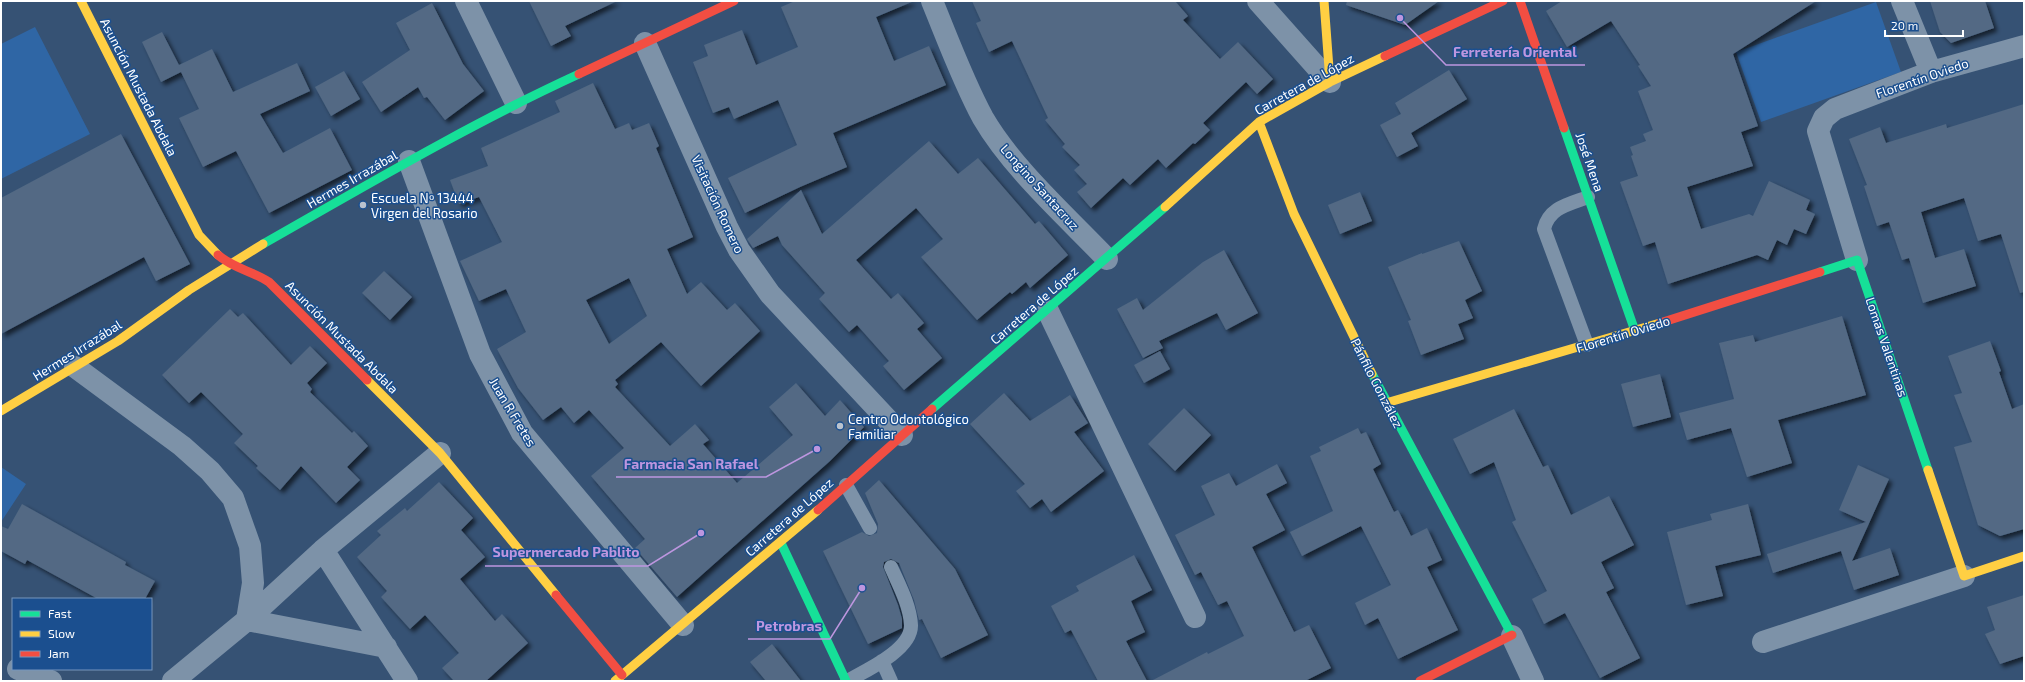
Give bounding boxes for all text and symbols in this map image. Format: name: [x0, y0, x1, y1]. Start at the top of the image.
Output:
scale bar: [1885, 12, 1963, 38]
street label: Asunción Mustada Abdala: [97, 15, 181, 159]
text: 20 m: [1891, 18, 1918, 32]
callout: Ferretería Oriental: [1446, 39, 1585, 65]
text: Ferretería Oriental: [1453, 43, 1577, 60]
street label: Carretera de López: [1251, 50, 1357, 118]
street label: Florentín Oviedo: [1873, 55, 1971, 101]
street label: José Mena: [1572, 130, 1608, 194]
street label: Longino Santacruz: [997, 141, 1083, 233]
street label: Hermes Irrazábal: [304, 147, 400, 211]
street label: Visitación Romero: [688, 152, 748, 256]
place label: Escuela Nº 13444 Virgen del Rosario: [371, 190, 478, 221]
marker: Escuela Nº 13444 Virgen del Rosario: [358, 200, 368, 210]
street label: Carretera de López: [987, 262, 1081, 348]
street label: Asunción Mustada Abdala: [282, 277, 402, 397]
street label: Lomas Valentinas: [1862, 295, 1912, 399]
street label: Florentín Oviedo: [1574, 312, 1672, 356]
street label: Hermes Irrazábal: [30, 316, 125, 384]
street label: Pánfilo González: [1347, 335, 1407, 431]
street label: Juan R Fretes: [486, 375, 540, 449]
place label: Centro Odontológico Familiar: [848, 411, 969, 442]
marker: Centro Odontológico Familiar: [835, 421, 845, 431]
callout: Farmacia San Rafael: [616, 451, 766, 477]
text: Farmacia San Rafael: [624, 455, 759, 472]
street label: Carretera de López: [742, 474, 836, 560]
callout: Supermercado Pablito: [485, 540, 648, 566]
text: Supermercado Pablito: [493, 543, 639, 560]
legend: [12, 598, 152, 670]
text: Fast: [48, 606, 72, 620]
callout: Petrobras: [748, 613, 830, 639]
text: Petrobras: [756, 617, 822, 634]
text: Slow: [48, 626, 75, 640]
text: Jam: [48, 646, 69, 660]

